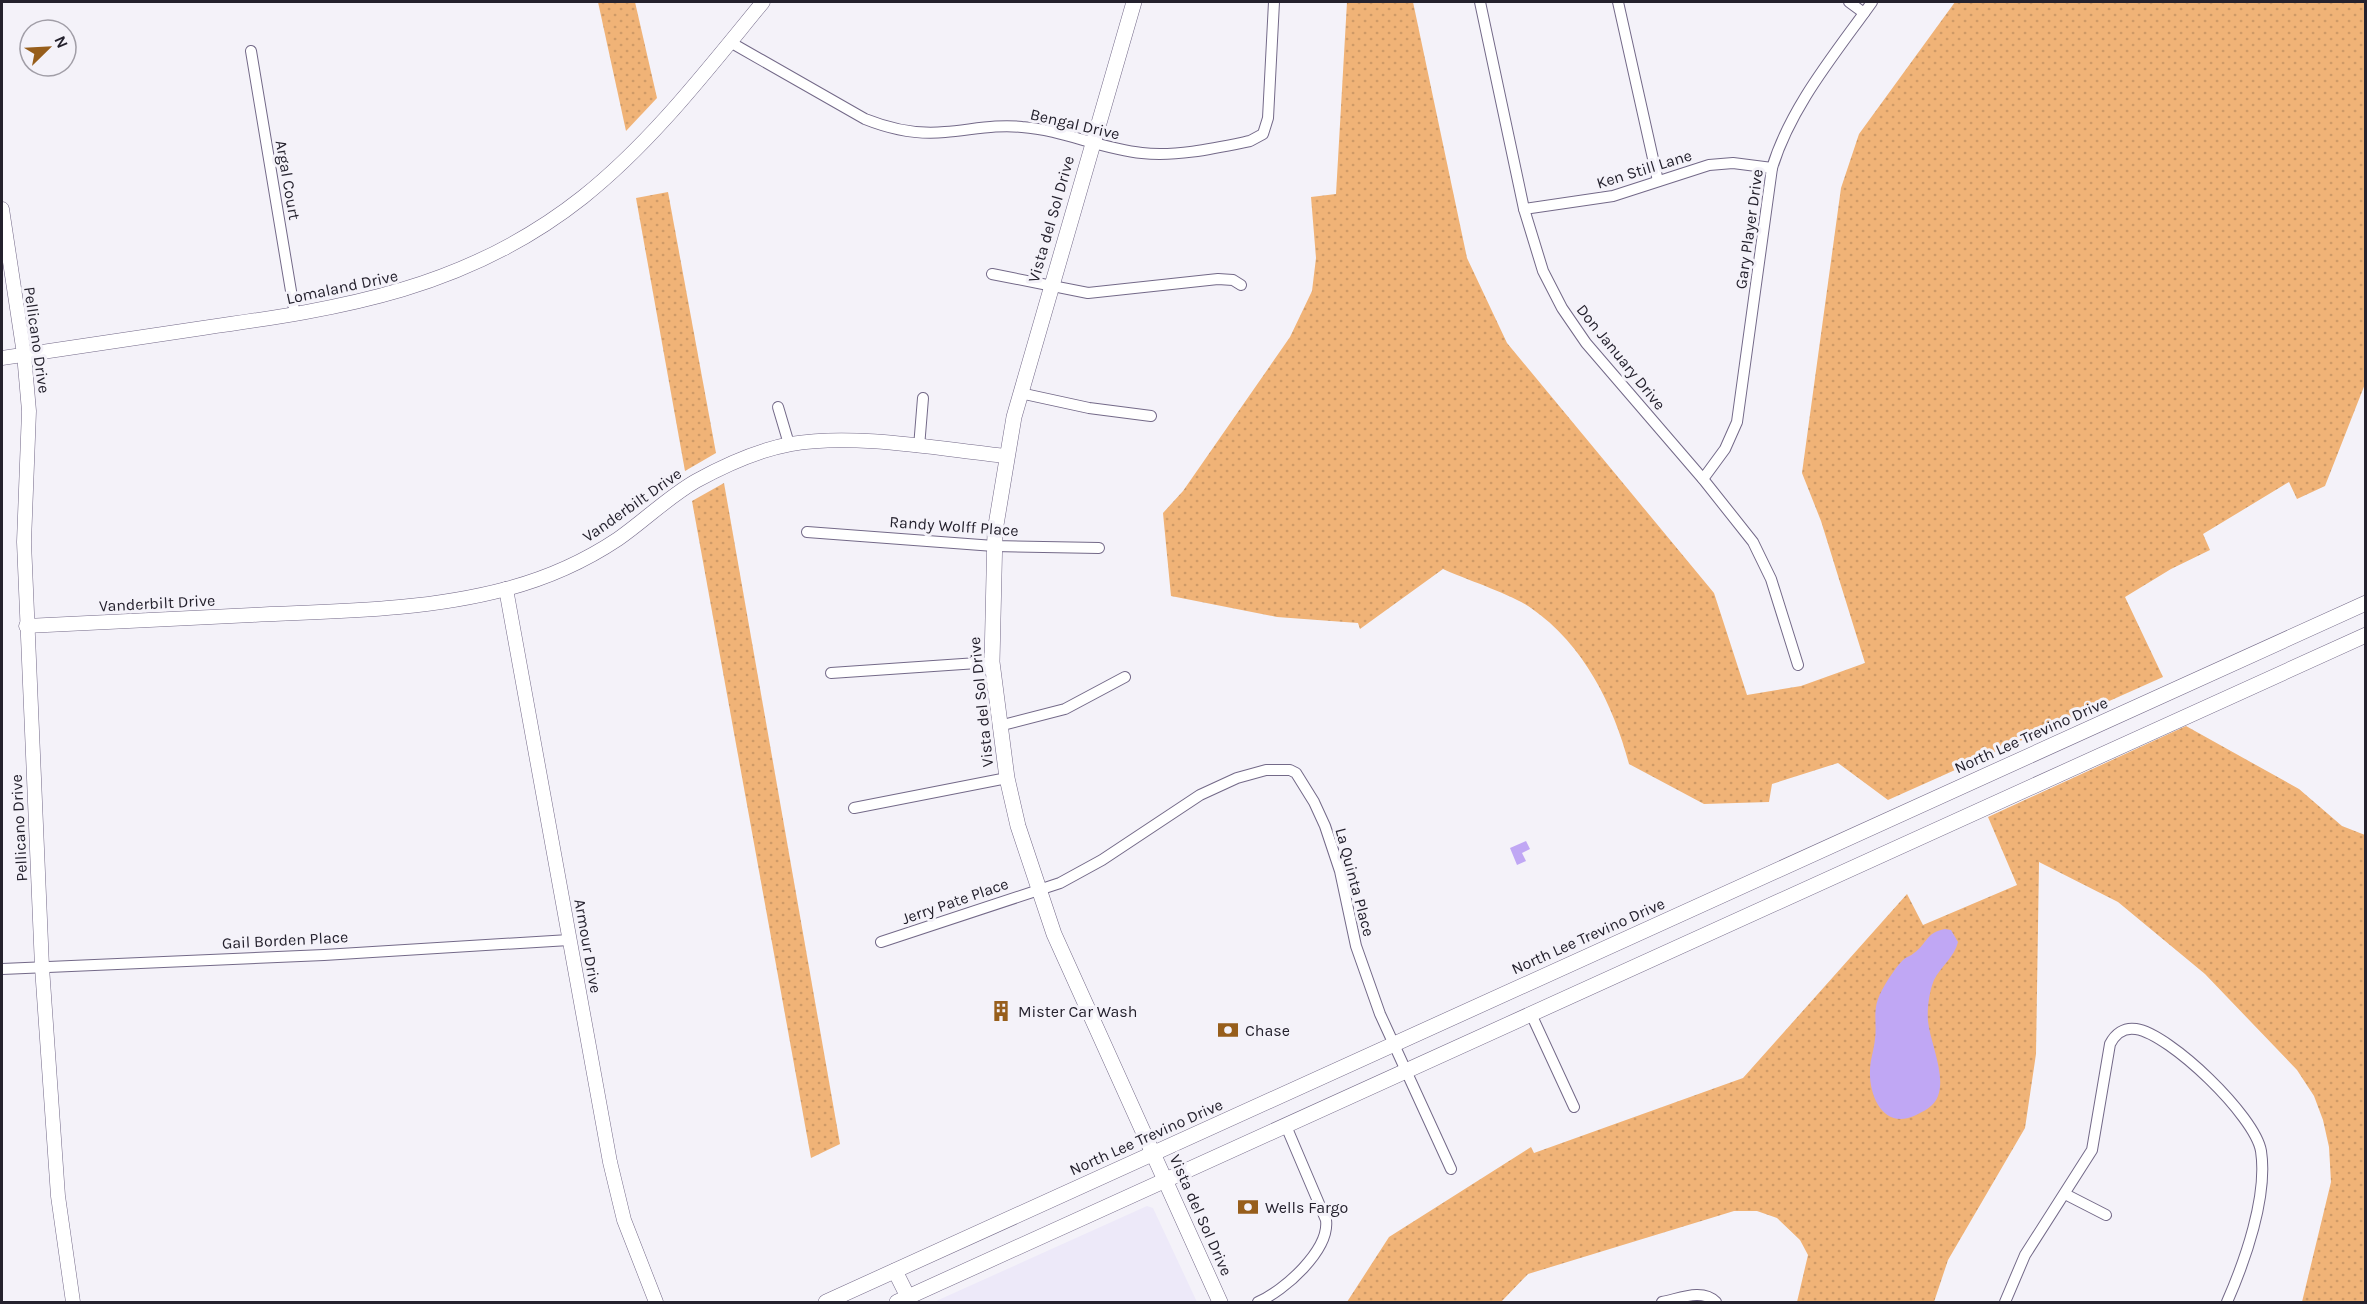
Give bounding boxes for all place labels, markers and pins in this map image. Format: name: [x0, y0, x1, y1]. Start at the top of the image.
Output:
building icon: Mister Car Wash: [989, 999, 1013, 1023]
place label: Mister Car Wash: [1018, 1002, 1137, 1021]
bank icon: Chase: [1216, 1018, 1240, 1042]
place label: Chase: [1245, 1021, 1290, 1040]
bank icon: Wells Fargo: [1236, 1195, 1260, 1219]
place label: Wells Fargo: [1265, 1198, 1348, 1217]

